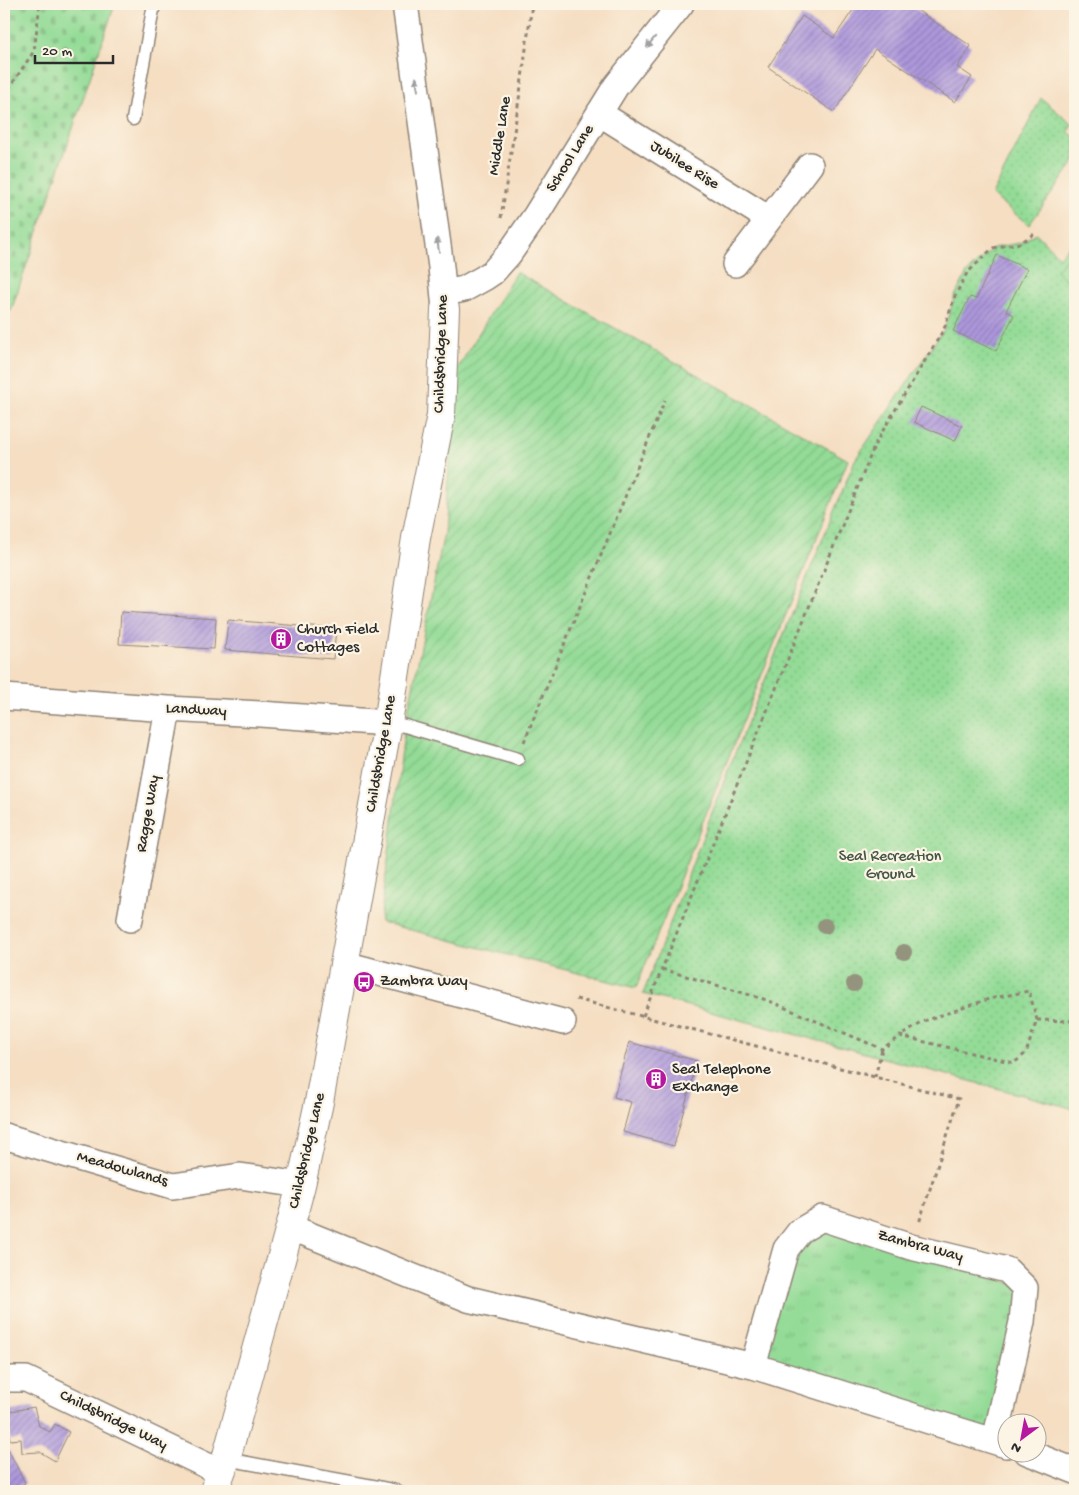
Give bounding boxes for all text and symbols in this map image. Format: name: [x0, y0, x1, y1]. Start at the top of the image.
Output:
scale bar: [35, 32, 112, 64]
one-way arrow: [646, 36, 657, 49]
text: 20 m: [42, 43, 72, 61]
one-way arrow: [412, 76, 420, 92]
street label: Middle Lane: [485, 95, 517, 177]
street label: School Lane: [543, 121, 600, 196]
street label: Jubilee Rise: [646, 137, 723, 195]
one-way arrow: [434, 237, 442, 253]
street label: Childsbridge Lane: [430, 294, 454, 413]
place label: Church Field Cottages: [297, 621, 380, 658]
building icon: Church Field Cottages: [269, 627, 293, 651]
street label: Childsbridge Lane: [362, 693, 402, 814]
street label: Landway: [165, 700, 227, 722]
street label: Ragge Way: [133, 774, 165, 854]
park label: Seal Recreation Ground: [839, 848, 942, 885]
bus stop icon: Zambra Way: [352, 970, 376, 994]
place label: Zambra Way: [380, 973, 468, 992]
place label: Seal Telephone Exchange: [672, 1061, 771, 1098]
building icon: Seal Telephone Exchange: [644, 1067, 668, 1091]
street label: Childsbridge Lane: [285, 1091, 331, 1211]
street label: Meadowlands: [74, 1148, 171, 1192]
street label: Zambra Way: [875, 1226, 965, 1268]
street label: Childsbridge Way: [56, 1387, 170, 1455]
north arrow: [996, 1412, 1046, 1462]
text: N: [1008, 1437, 1025, 1457]

